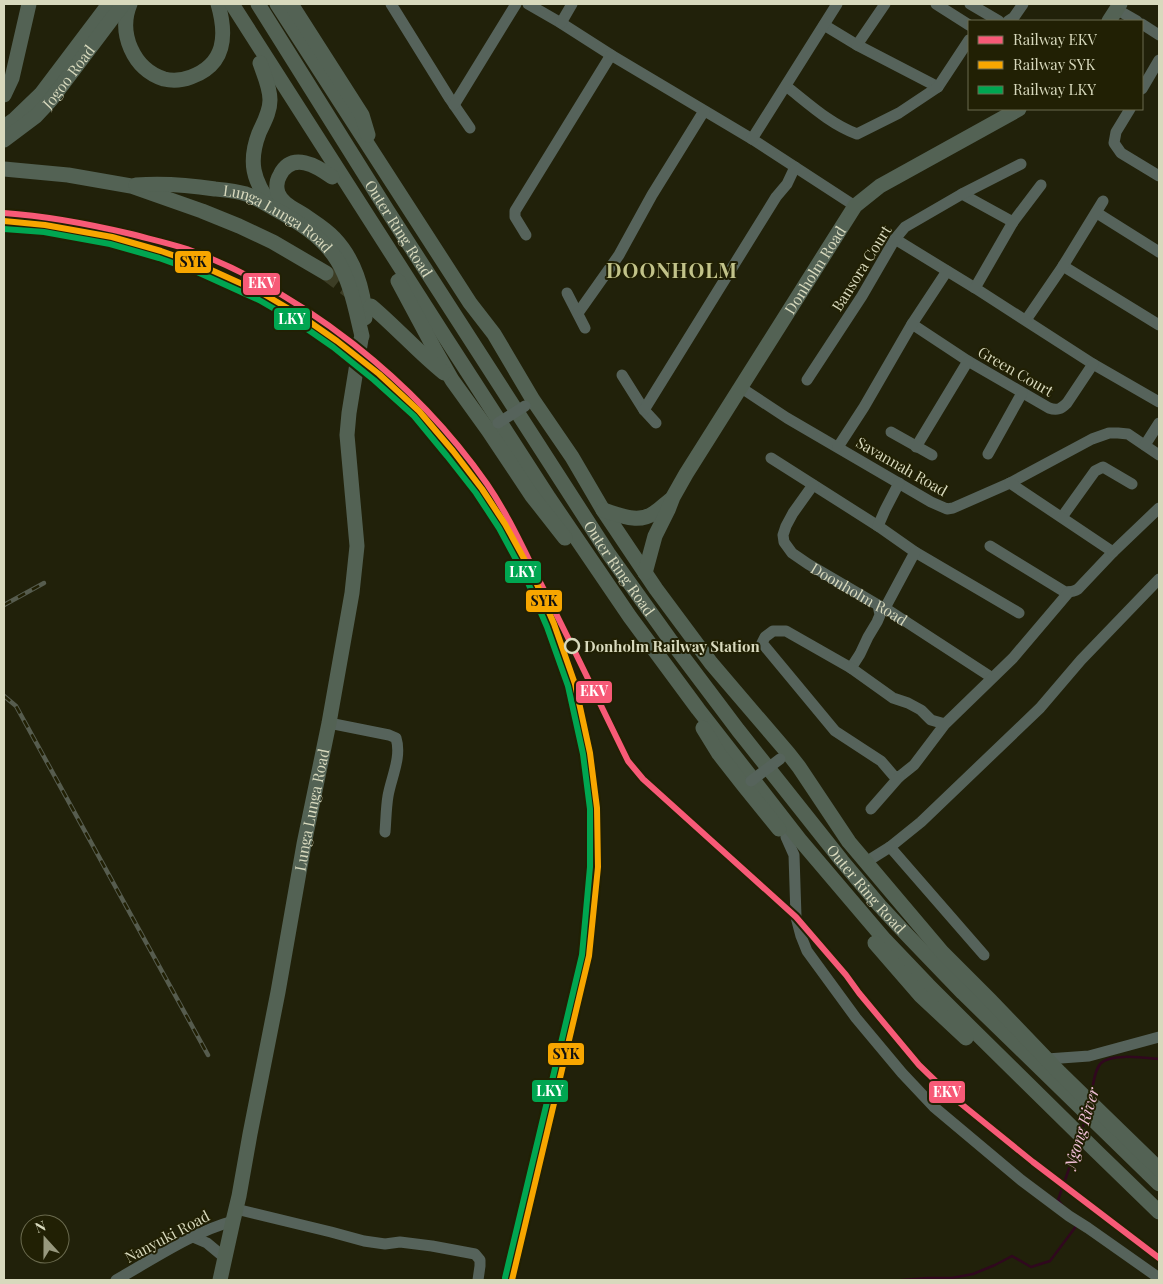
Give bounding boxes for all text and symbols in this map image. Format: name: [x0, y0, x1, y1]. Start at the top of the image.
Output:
legend: [968, 20, 1143, 110]
text: Railway EKV: [1013, 29, 1098, 49]
street label: Jogoo Road: [37, 40, 99, 114]
text: Railway SYK: [1013, 54, 1096, 74]
text: Railway LKY: [1013, 79, 1096, 99]
street label: Outer Ring Road: [361, 176, 438, 281]
street label: Lunga Lunga Road: [222, 180, 338, 257]
street label: Bansora Court: [827, 221, 896, 315]
street label: Donholm Road: [779, 222, 850, 318]
line badge: SYK: [174, 250, 212, 274]
text: SYK: [180, 252, 207, 271]
district label: DOONHOLM: [606, 256, 738, 283]
line badge: EKV: [242, 272, 281, 296]
text: EKV: [248, 273, 277, 292]
line badge: LKY: [273, 307, 311, 331]
text: LKY: [278, 309, 306, 328]
street label: Green Court: [975, 341, 1058, 401]
street label: Savannah Road: [853, 432, 952, 500]
street label: Outer Ring Road: [580, 517, 660, 620]
street label: Doonholm Road: [807, 558, 912, 630]
line badge: LKY: [504, 560, 542, 584]
text: LKY: [509, 562, 537, 581]
line badge: SYK: [525, 589, 563, 613]
text: SYK: [531, 591, 558, 610]
place label: Donholm Railway Station: [584, 636, 760, 656]
marker: Donholm Railway Station: [564, 638, 580, 654]
line badge: EKV: [575, 680, 613, 704]
text: EKV: [580, 681, 609, 700]
street label: Lunga Lunga Road: [289, 747, 334, 873]
street label: Outer Ring Road: [822, 840, 911, 938]
line badge: SYK: [547, 1042, 585, 1066]
text: SYK: [553, 1044, 580, 1063]
line badge: LKY: [531, 1079, 569, 1103]
line badge: EKV: [928, 1080, 966, 1104]
text: LKY: [536, 1081, 564, 1100]
text: EKV: [933, 1082, 962, 1101]
water label: Ngong River: [1058, 1084, 1104, 1173]
street label: Nanyuki Road: [121, 1205, 213, 1267]
north arrow: [20, 1214, 70, 1264]
text: N: [32, 1216, 48, 1237]

